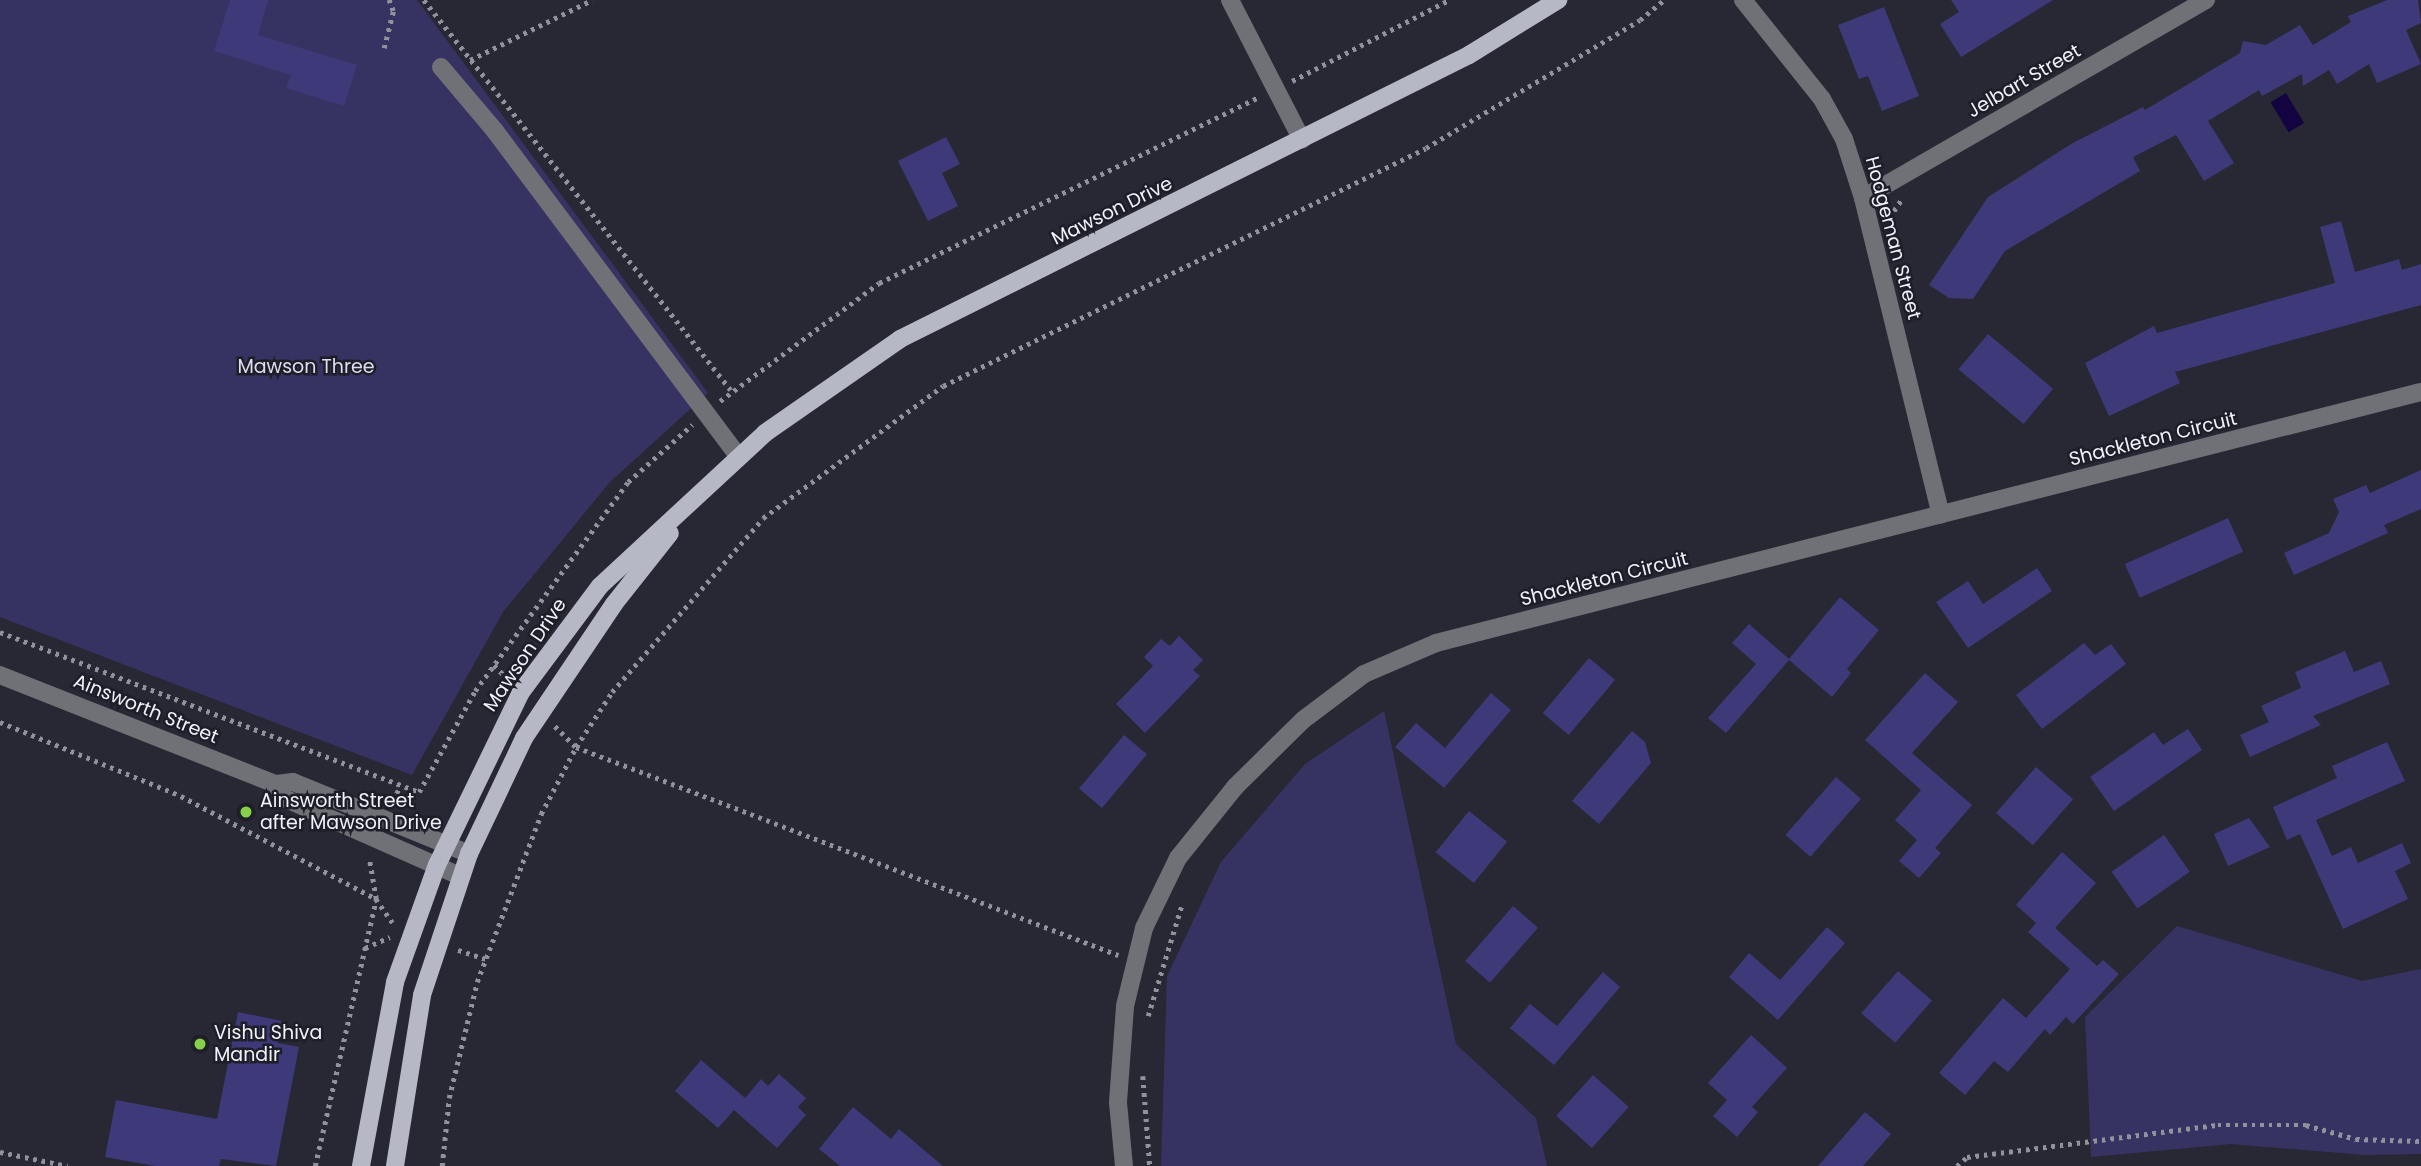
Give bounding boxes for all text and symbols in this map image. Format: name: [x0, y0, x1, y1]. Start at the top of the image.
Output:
street label: Jelbart Street: [1963, 39, 2085, 123]
street label: Hodgeman Street: [1860, 154, 1926, 322]
street label: Mawson Drive: [1048, 172, 1176, 250]
park label: Mawson Three: [237, 356, 375, 378]
street label: Shackleton Circuit: [2067, 407, 2239, 471]
street label: Shackleton Circuit: [1518, 547, 1690, 611]
street label: Mawson Drive: [479, 594, 571, 716]
street label: Ainsworth Street: [70, 670, 222, 748]
place label: Ainsworth Street after Mawson Drive: [260, 790, 442, 834]
marker: Ainsworth Street after Mawson Drive: [238, 804, 254, 820]
place label: Vishu Shiva Mandir: [214, 1022, 322, 1066]
marker: Vishu Shiva Mandir: [192, 1036, 208, 1052]

